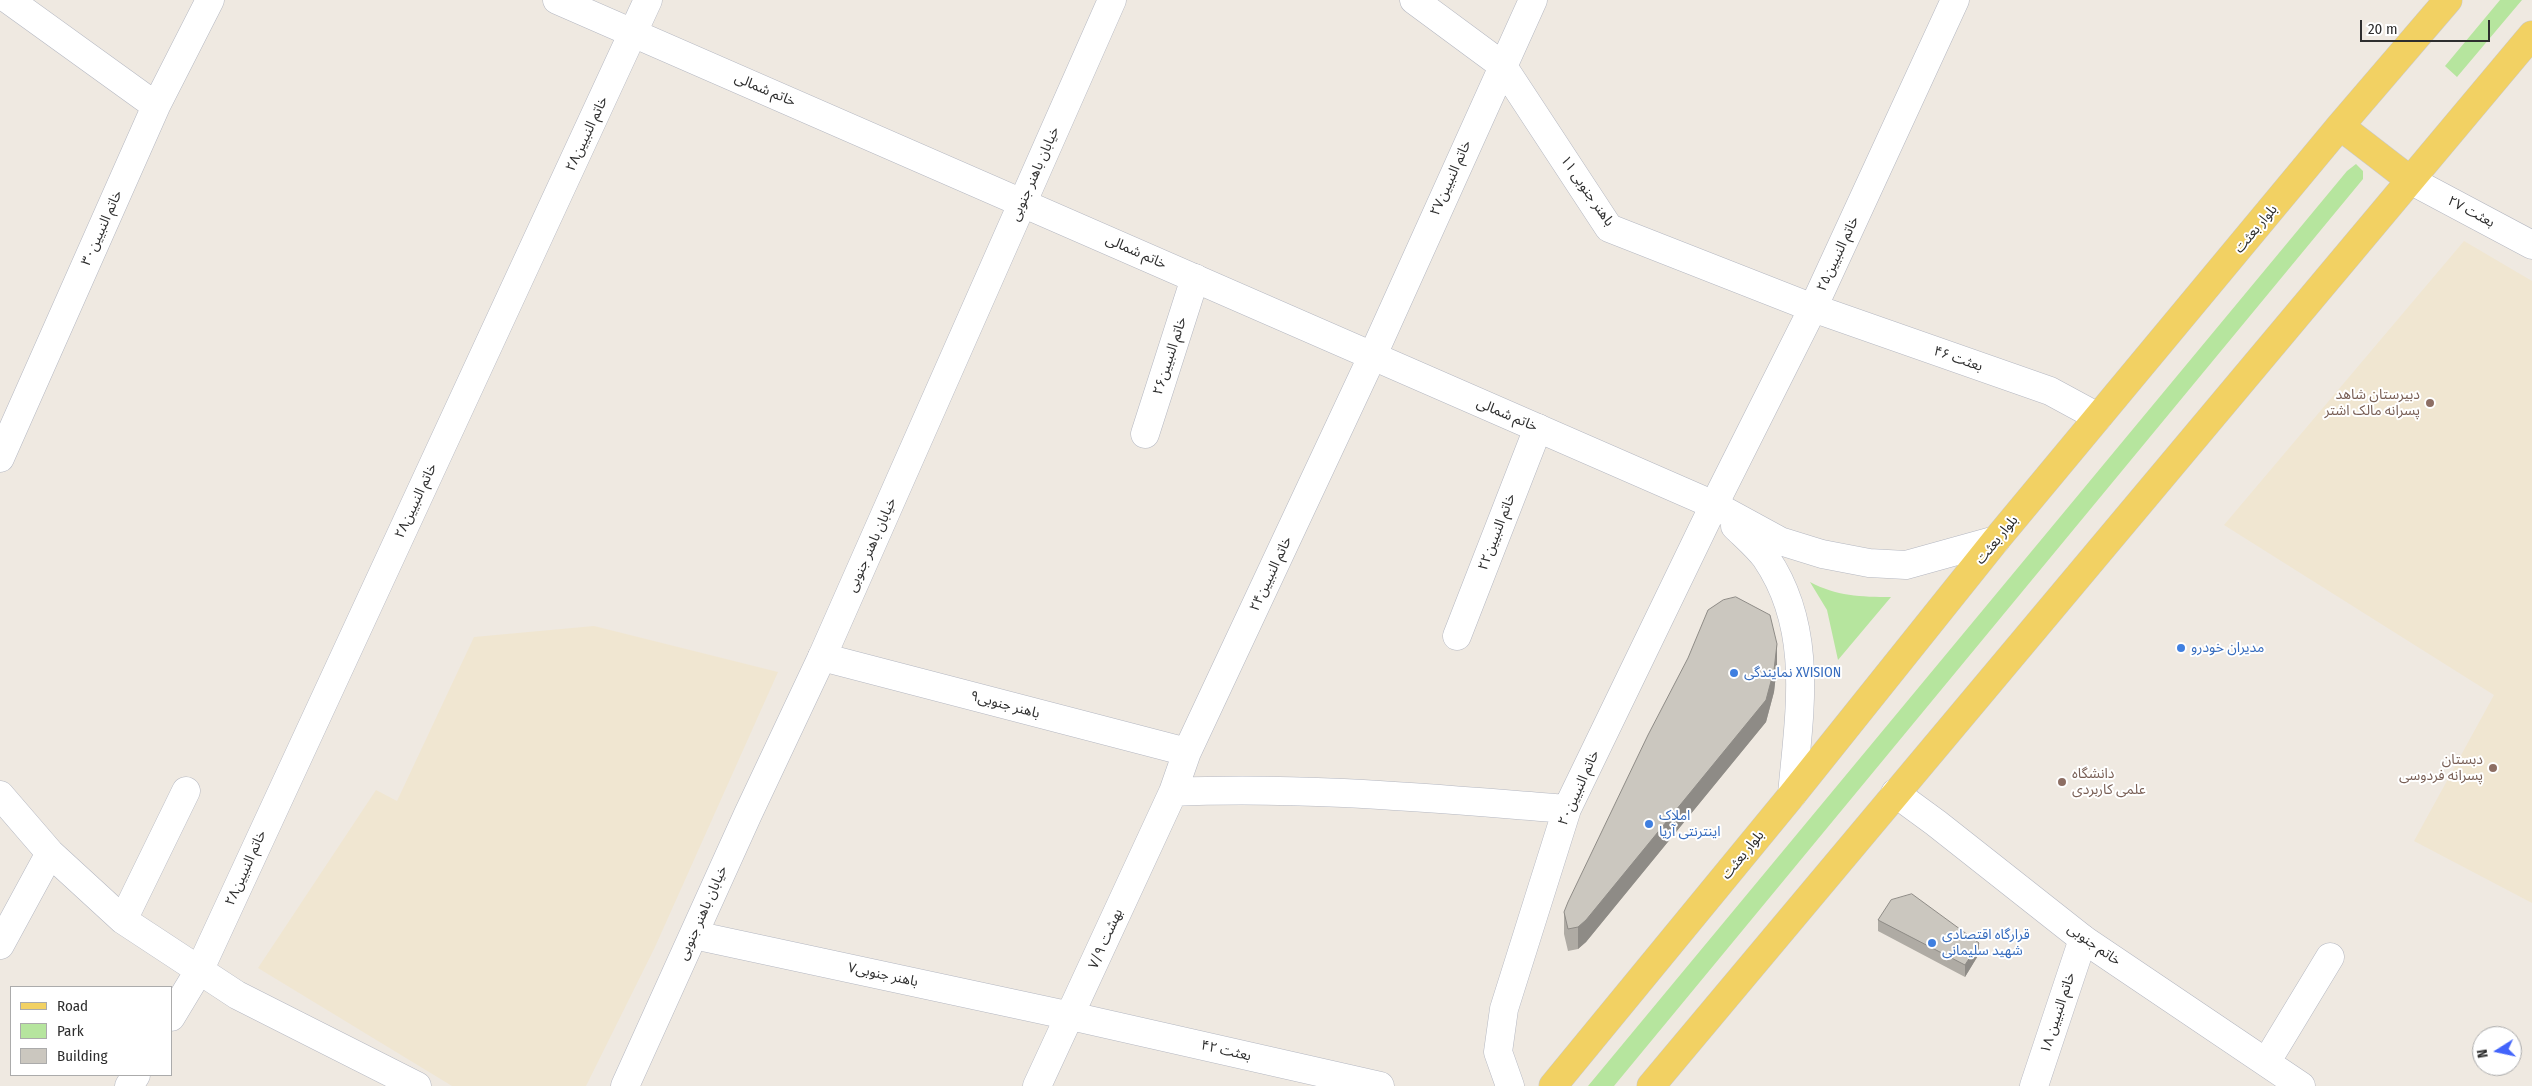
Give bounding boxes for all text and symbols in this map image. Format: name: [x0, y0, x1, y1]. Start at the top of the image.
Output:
scale bar: [2362, 10, 2492, 42]
text: 20 m: [2368, 20, 2398, 38]
street label: خاتم شمالی: [732, 70, 798, 110]
street label: خاتم النبیین۲۸: [562, 94, 612, 174]
street label: خیابان باهنر جنوبی: [1007, 124, 1063, 224]
street label: خاتم النبیین۲۷: [1427, 138, 1475, 218]
street label: باهنر جنوبی ۱۱: [1556, 152, 1618, 230]
street label: خاتم النبیین۳۰: [78, 188, 126, 268]
street label: بعثت ۲۷: [2445, 193, 2497, 231]
street label: بلوار بعثت: [2231, 201, 2281, 257]
street label: خاتم النبیین۲۵: [1813, 214, 1863, 294]
street label: خاتم شمالی: [1103, 231, 1169, 273]
street label: خاتم النبیین۲۶: [1150, 315, 1190, 397]
street label: بعثت ۴۶: [1931, 343, 1985, 375]
place label: دبیرستان شاهد پسرانه مالک اشتر: [2324, 387, 2420, 420]
street label: خاتم شمالی: [1474, 395, 1540, 435]
marker: دبیرستان شاهد پسرانه مالک اشتر: [2424, 397, 2436, 409]
street label: خاتم النبیین۲۸: [391, 461, 441, 541]
street label: خاتم النبیین۲۲: [1475, 491, 1519, 573]
street label: خیابان باهنر جنوبی: [844, 495, 900, 595]
street label: بلوار بعثت: [1972, 512, 2022, 568]
street label: خاتم النبیین۲۴: [1246, 534, 1296, 614]
place label: مدیران خودرو: [2191, 640, 2264, 656]
marker: مدیران خودرو: [2175, 642, 2187, 654]
place label: نمایندگی XVISION: [1744, 665, 1841, 681]
marker: نمایندگی XVISION: [1728, 667, 1740, 679]
street label: باهنر جنوبی۹: [968, 688, 1042, 722]
street label: خاتم النبیین۲۰: [1555, 748, 1603, 828]
place label: دبستان پسرانه فردوسی: [2399, 752, 2483, 784]
marker: دبستان پسرانه فردوسی: [2487, 762, 2499, 774]
place label: دانشگاه علمی کاربردی: [2072, 766, 2146, 799]
marker: دانشگاه علمی کاربردی: [2056, 776, 2068, 788]
place label: املاک اینترنتی آریا: [1659, 808, 1721, 840]
marker: املاک اینترنتی آریا: [1643, 818, 1655, 830]
street label: بلوار بعثت: [1718, 827, 1768, 883]
street label: خاتم النبیین۲۸: [222, 828, 270, 908]
street label: خیابان باهنر جنوبی: [675, 863, 731, 963]
street label: بهشت ۷/۹: [1085, 906, 1127, 972]
street label: خاتم جنوبی: [2064, 921, 2124, 969]
place label: قرارگاه اقتصادی شهید سلیمانی: [1942, 927, 2030, 960]
marker: قرارگاه اقتصادی شهید سلیمانی: [1926, 937, 1938, 949]
street label: باهنر جنوبی۷: [846, 959, 920, 991]
street label: خاتم النبیین ۱۸: [2037, 970, 2079, 1056]
legend: [10, 986, 172, 1076]
text: Road: [57, 997, 88, 1015]
text: Park: [57, 1022, 84, 1040]
north arrow: [2472, 1026, 2522, 1076]
street label: بعثت ۴۲: [1199, 1037, 1253, 1065]
text: Building: [57, 1047, 108, 1065]
text: N: [2474, 1048, 2492, 1059]

